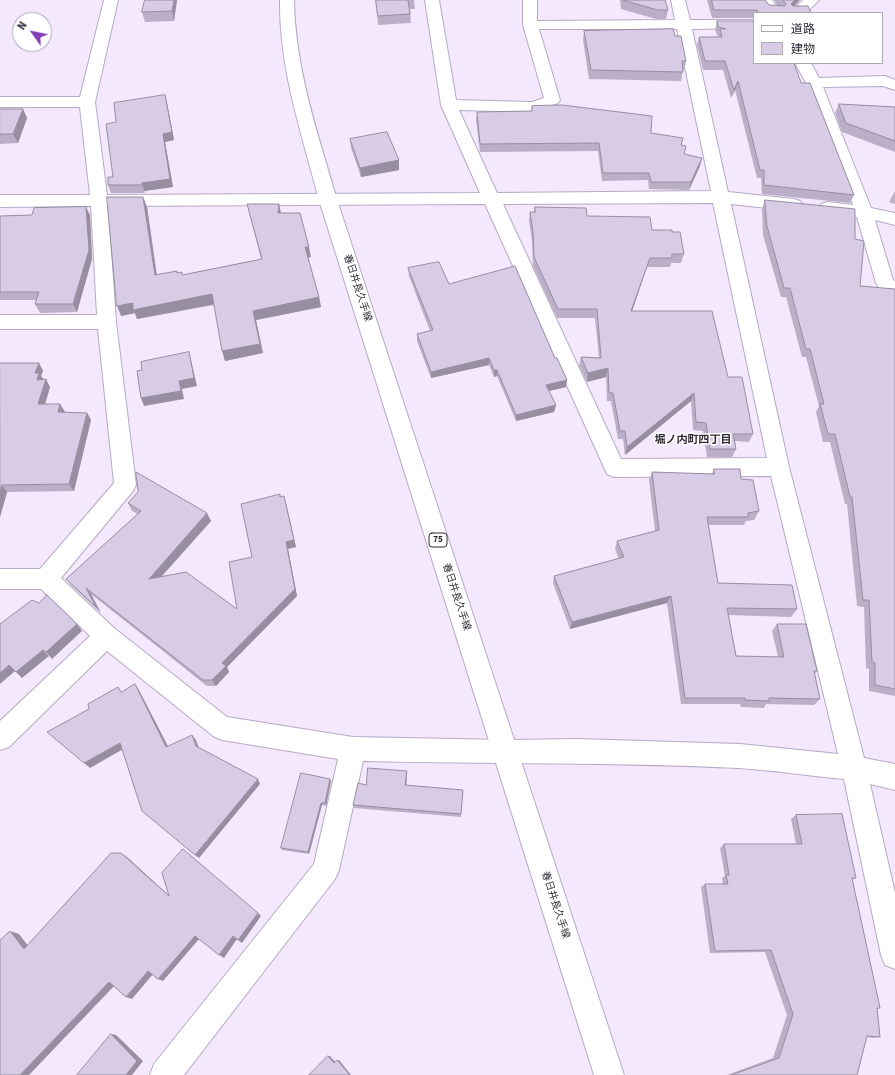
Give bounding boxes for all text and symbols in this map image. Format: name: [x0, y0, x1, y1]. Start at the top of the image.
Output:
north arrow: [12, 12, 52, 52]
legend: [753, 12, 883, 64]
text: N: [14, 19, 31, 33]
text: 道路: [791, 21, 815, 38]
text: 建物: [791, 41, 815, 58]
street label: 春日井長久手線: [340, 253, 374, 323]
district label: 堀ノ内町四丁目: [655, 434, 731, 448]
road number: 75: [429, 533, 447, 547]
street label: 春日井長久手線: [439, 562, 473, 632]
street label: 春日井長久手線: [538, 870, 572, 940]

